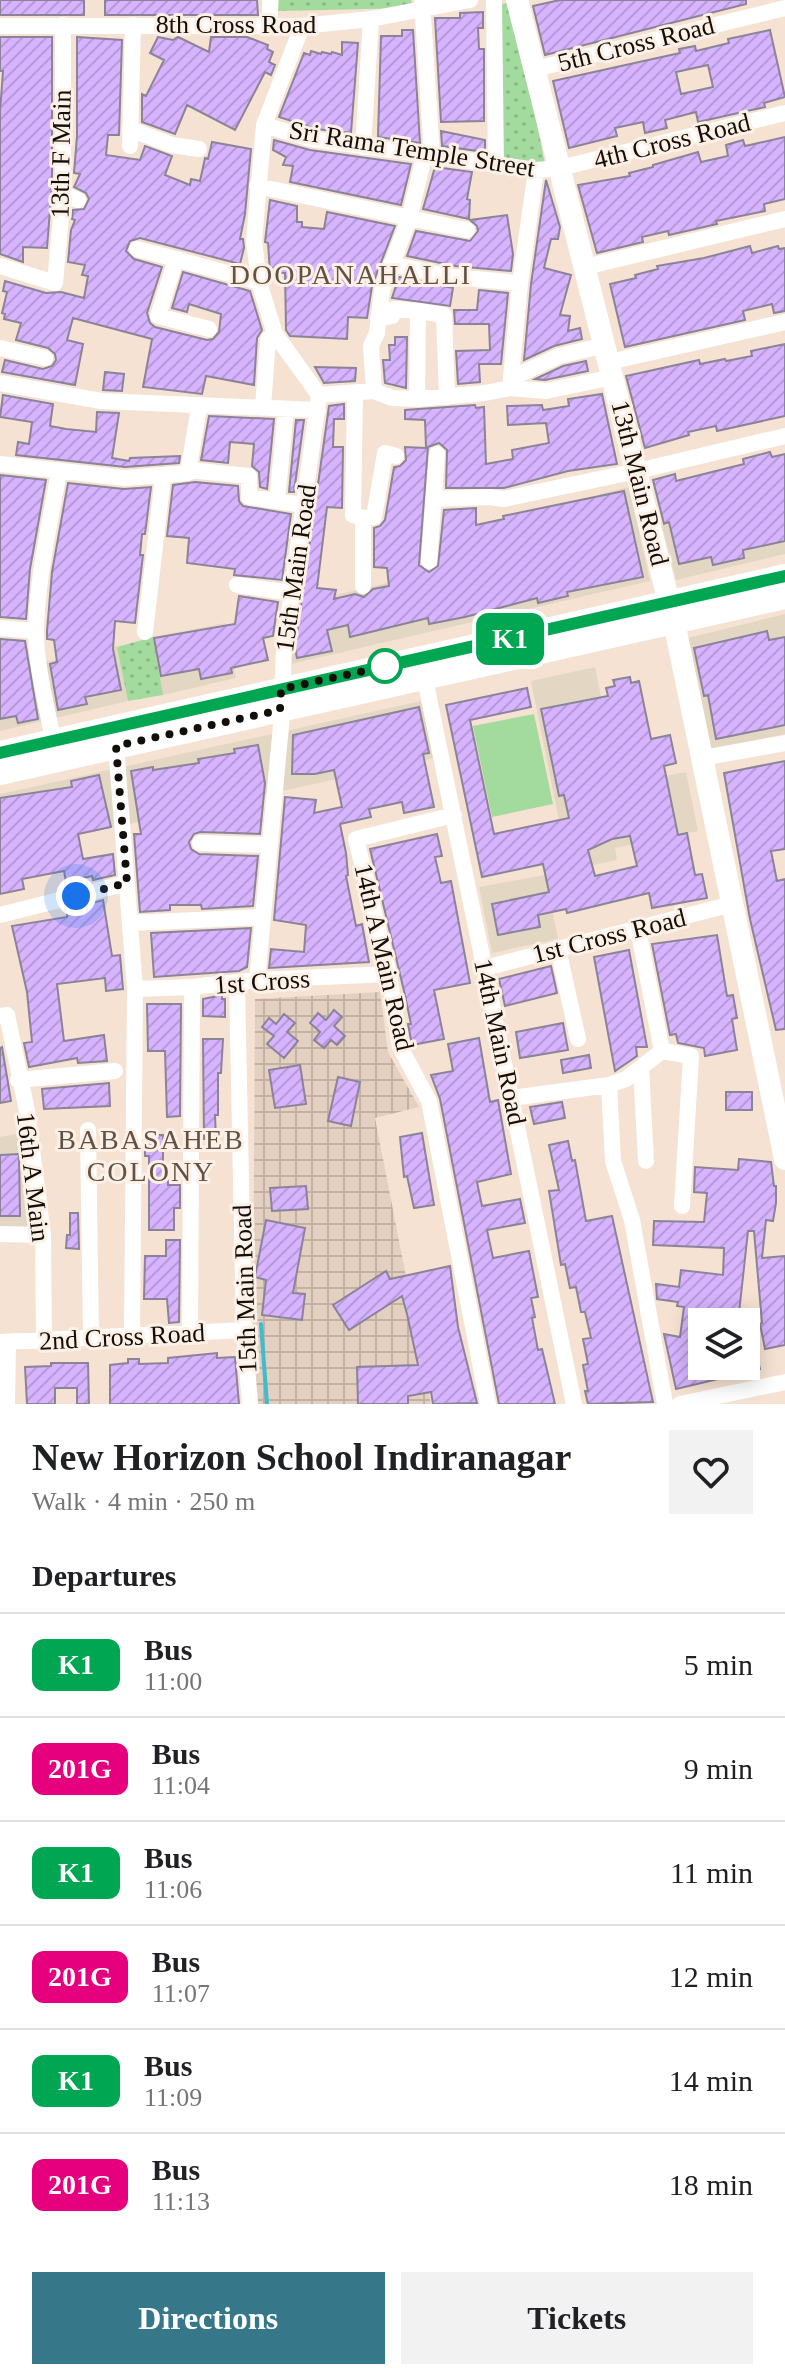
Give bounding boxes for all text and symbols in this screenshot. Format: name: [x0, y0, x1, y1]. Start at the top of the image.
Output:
street label: 8th Cross Road: [156, 10, 316, 39]
street label: 5th Cross Road: [555, 11, 717, 77]
street label: 13th F Main: [45, 89, 77, 219]
street label: 4th Cross Road: [591, 108, 753, 174]
street label: Sri Rama Temple Street: [287, 115, 538, 183]
district label: DOOPANAHALLI: [230, 259, 472, 290]
street label: 13th Main Road: [605, 398, 675, 568]
street label: 15th Main Road: [270, 482, 322, 654]
line badge: K1: [474, 613, 546, 665]
text: K1: [492, 623, 528, 654]
unlabelled marker: [368, 649, 402, 683]
street label: 14th A Main Road: [348, 860, 420, 1054]
your location: [56, 876, 96, 916]
street label: 1st Cross Road: [529, 903, 689, 969]
street label: 14th Main Road: [468, 956, 532, 1128]
street label: 1st Cross: [213, 964, 311, 1000]
street label: 16th A Main: [11, 1111, 55, 1243]
district label: BABASAHEB COLONY: [57, 1124, 245, 1187]
street label: 15th Main Road: [228, 1204, 262, 1374]
map controls: [688, 1308, 760, 1380]
button: layers: [688, 1308, 760, 1380]
street label: 2nd Cross Road: [38, 1318, 206, 1356]
button: heart: [669, 1430, 753, 1514]
text: New Horizon School Indiranagar: [32, 1436, 571, 1478]
text: Walk · 4 min · 250 m: [32, 1487, 255, 1516]
text: Departures: [32, 1559, 176, 1592]
text: Bus: [144, 1633, 192, 1666]
text: 5 min: [684, 1648, 753, 1681]
text: K1: [58, 1649, 94, 1680]
text: 11:00: [144, 1667, 202, 1696]
text: Bus: [152, 1737, 200, 1770]
text: 9 min: [684, 1752, 753, 1785]
text: 201G: [48, 1753, 112, 1784]
text: 11:04: [152, 1771, 210, 1800]
text: Bus: [144, 1841, 192, 1874]
text: 11 min: [670, 1856, 753, 1889]
text: K1: [58, 1857, 94, 1888]
text: 11:06: [144, 1875, 202, 1904]
text: Bus: [152, 1945, 200, 1978]
text: 12 min: [669, 1960, 753, 1993]
text: 201G: [48, 1961, 112, 1992]
text: 11:07: [152, 1979, 210, 2008]
text: Bus: [144, 2049, 192, 2082]
text: 14 min: [669, 2064, 753, 2097]
text: K1: [58, 2065, 94, 2096]
text: 11:09: [144, 2083, 202, 2112]
text: Bus: [152, 2153, 200, 2186]
text: 18 min: [669, 2168, 753, 2201]
text: 201G: [48, 2169, 112, 2200]
text: 11:13: [152, 2187, 210, 2216]
button: Directions: [32, 2272, 385, 2364]
button: Tickets: [401, 2272, 753, 2364]

